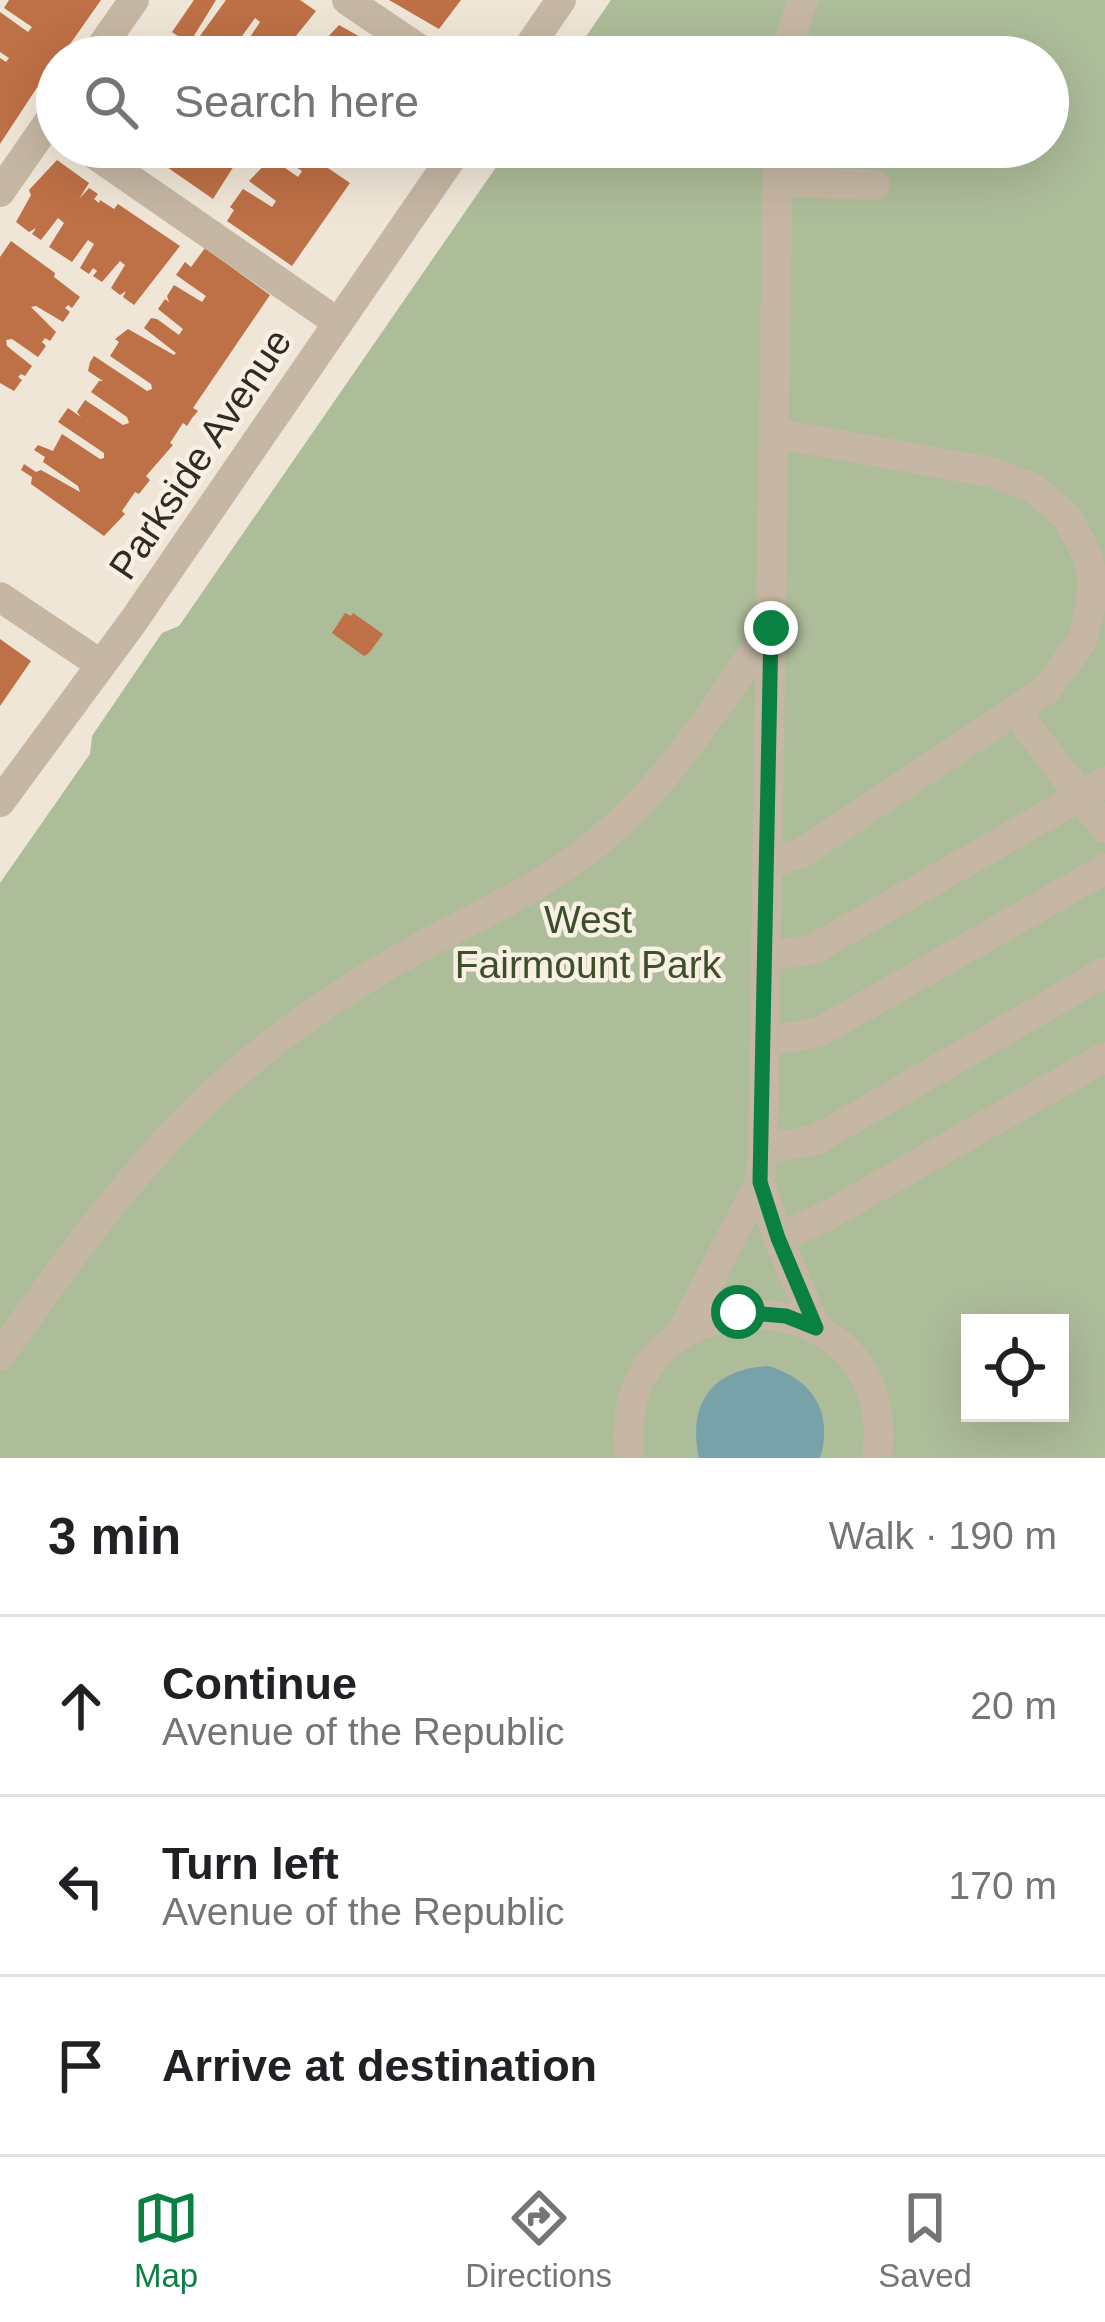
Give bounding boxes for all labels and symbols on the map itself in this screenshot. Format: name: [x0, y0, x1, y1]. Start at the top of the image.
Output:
street label: Parkside Avenue: [101, 321, 299, 587]
route end: [744, 601, 798, 655]
park label: West Fairmount Park: [455, 898, 722, 986]
route start: [711, 1285, 765, 1339]

